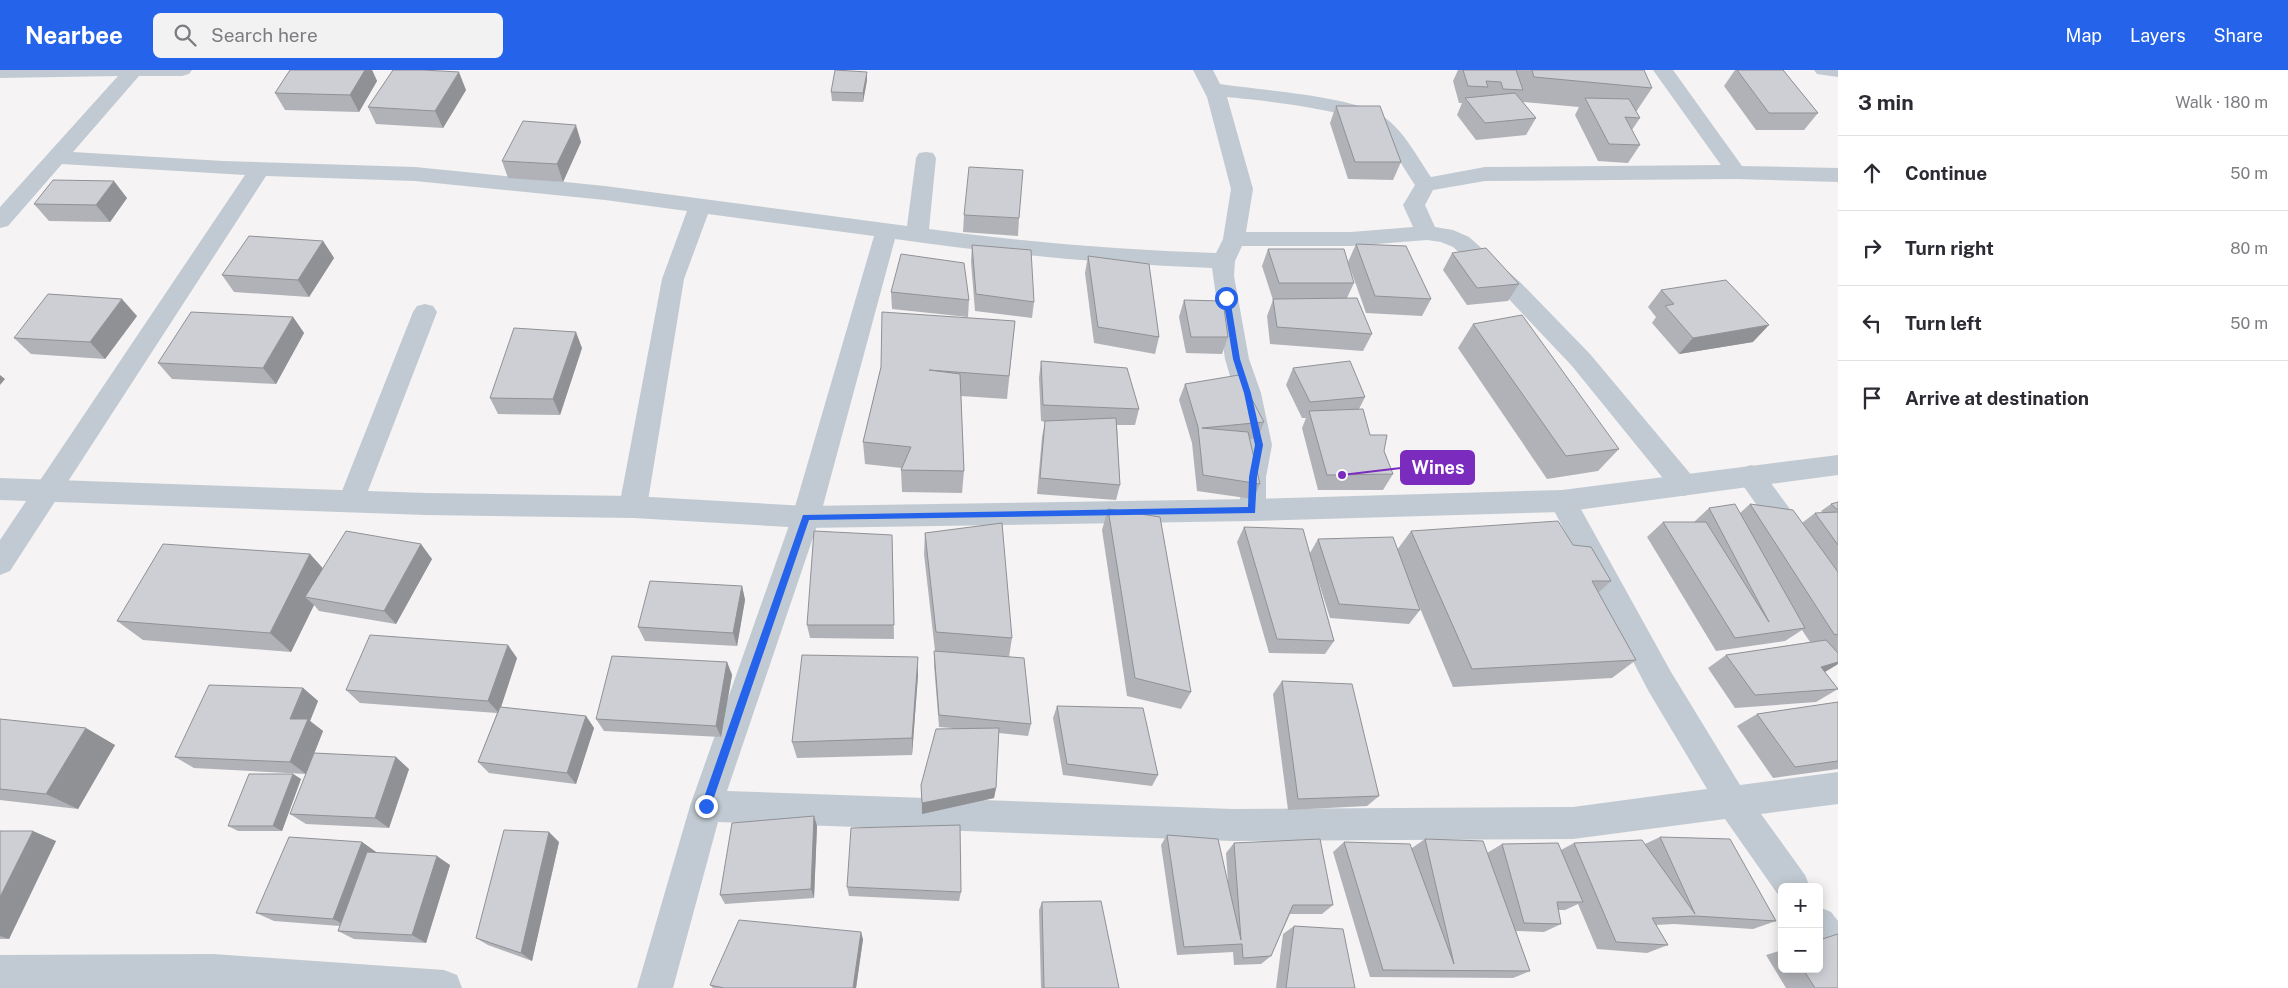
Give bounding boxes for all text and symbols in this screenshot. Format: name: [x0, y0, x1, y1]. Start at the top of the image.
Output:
search box: [153, 13, 503, 58]
text: Nearbee: [25, 21, 123, 49]
icon: search: [171, 21, 199, 49]
text: Search here: [211, 24, 318, 46]
text: Map: [2066, 25, 2102, 46]
text: Layers: [2130, 25, 2186, 46]
text: Share: [2214, 25, 2263, 46]
text: 3 min: [1858, 90, 1914, 115]
text: Walk · 180 m: [2175, 93, 2268, 112]
icon: ahead: [1858, 159, 1886, 187]
text: Continue: [1905, 162, 1987, 184]
text: 50 m: [2230, 164, 2268, 183]
icon: right: [1858, 234, 1886, 262]
text: Turn right: [1905, 237, 1994, 259]
text: 80 m: [2230, 239, 2268, 258]
route start: [1215, 287, 1238, 310]
icon: left: [1858, 309, 1886, 337]
text: Turn left: [1905, 312, 1982, 334]
text: 50 m: [2230, 314, 2268, 333]
icon: arrive: [1858, 384, 1886, 412]
text: Arrive at destination: [1905, 387, 2089, 409]
callout: Wines: [1401, 451, 1474, 484]
text: Wines: [1412, 457, 1464, 478]
route end: [695, 795, 718, 818]
map controls: [1778, 883, 1823, 973]
button: +: [1778, 883, 1823, 928]
button: −: [1778, 928, 1823, 973]

